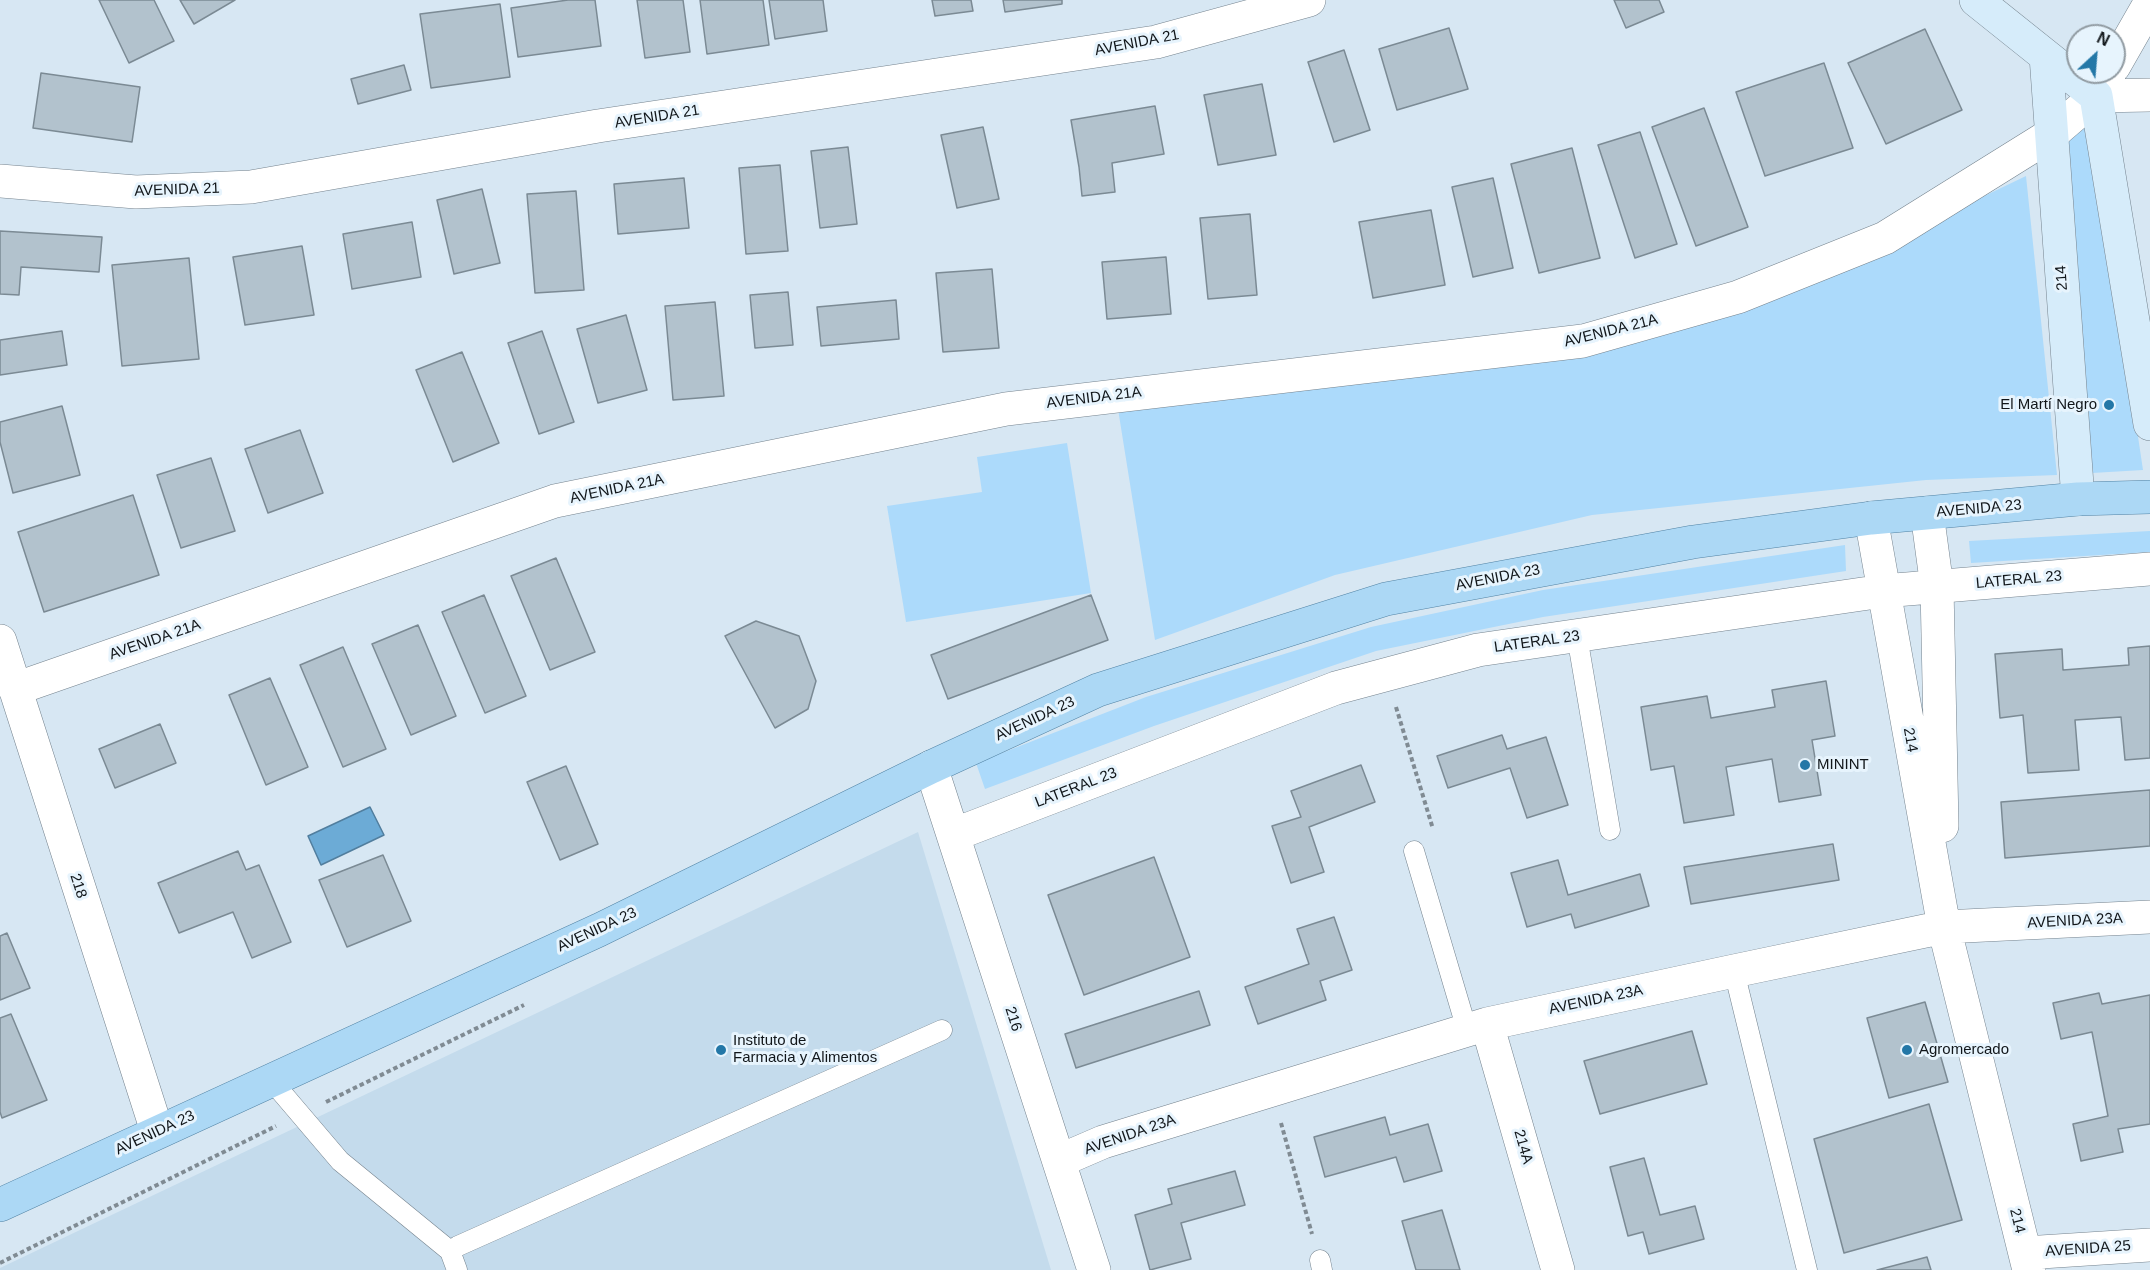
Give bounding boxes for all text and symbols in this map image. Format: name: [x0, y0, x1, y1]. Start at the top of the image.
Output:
north arrow: [2066, 24, 2126, 84]
street label: AVENIDA 21: [1093, 26, 1181, 60]
text: N: [2094, 29, 2112, 49]
street label: AVENIDA 21: [613, 101, 701, 133]
street label: AVENIDA 21: [134, 180, 220, 200]
street label: 214: [2052, 265, 2072, 291]
street label: AVENIDA 21A: [1562, 311, 1660, 351]
street label: AVENIDA 21A: [1045, 383, 1143, 413]
place label: El Martí Negro: [2000, 396, 2097, 414]
marker: El Martí Negro: [2102, 398, 2116, 412]
street label: AVENIDA 21A: [568, 470, 666, 508]
street label: AVENIDA 23: [1936, 496, 2022, 522]
street label: AVENIDA 23: [1454, 561, 1542, 595]
street label: LATERAL 23: [1975, 567, 2063, 593]
street label: AVENIDA 21A: [107, 616, 203, 664]
street label: LATERAL 23: [1493, 627, 1581, 657]
street label: AVENIDA 23: [992, 693, 1078, 745]
street label: 214: [1899, 726, 1921, 754]
place label: MININT: [1817, 756, 1869, 774]
marker: MININT: [1798, 758, 1812, 772]
street label: LATERAL 23: [1032, 764, 1120, 812]
street label: 218: [66, 871, 90, 901]
street label: AVENIDA 23: [554, 904, 640, 956]
street label: AVENIDA 23A: [2027, 910, 2123, 932]
street label: AVENIDA 23A: [1547, 981, 1645, 1019]
street label: 216: [1001, 1004, 1025, 1034]
place label: Instituto de Farmacia y Alimentos: [733, 1032, 877, 1067]
place label: Agromercado: [1919, 1041, 2009, 1059]
marker: Instituto de Farmacia y Alimentos: [714, 1043, 728, 1057]
marker: Agromercado: [1900, 1043, 1914, 1057]
street label: AVENIDA 23: [112, 1107, 198, 1159]
street label: AVENIDA 23A: [1082, 1111, 1178, 1159]
street label: 214A: [1510, 1128, 1536, 1166]
street label: 214: [2005, 1207, 2029, 1235]
street label: AVENIDA 25: [2045, 1237, 2131, 1261]

